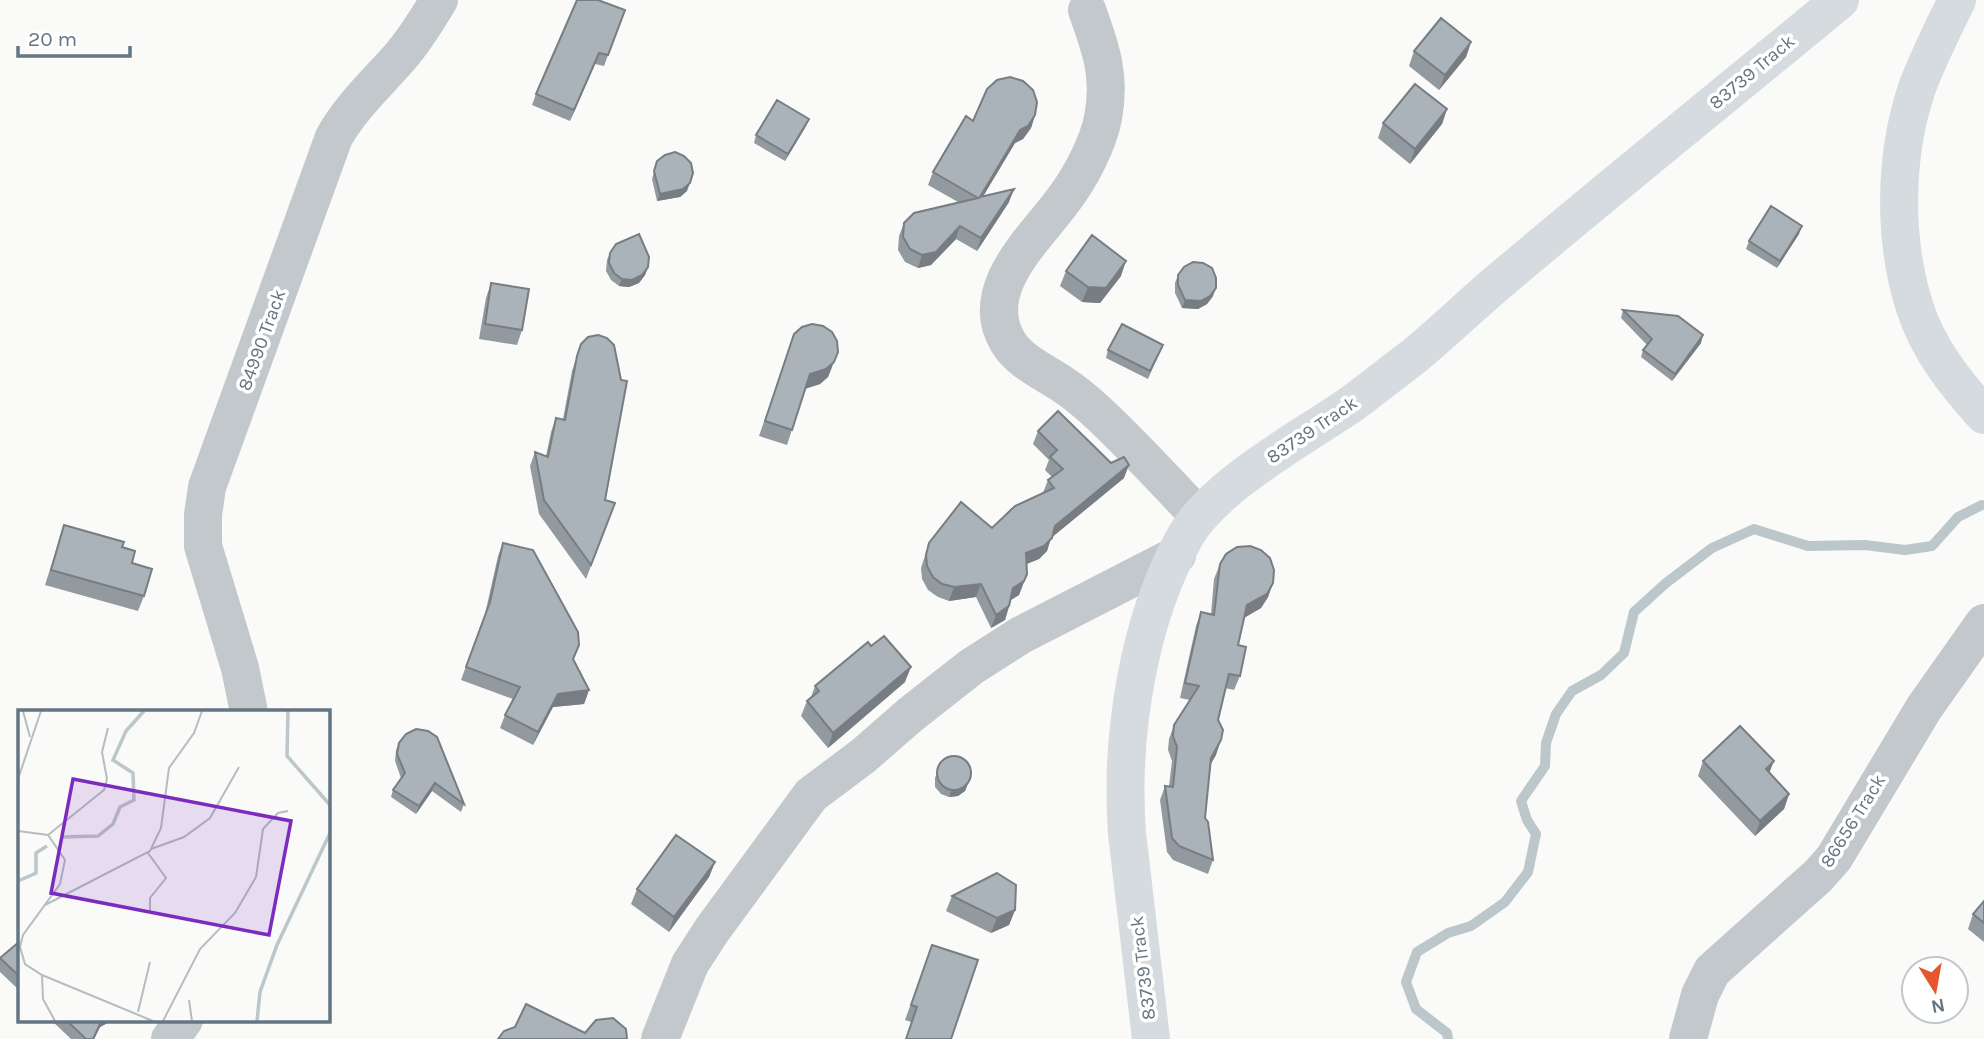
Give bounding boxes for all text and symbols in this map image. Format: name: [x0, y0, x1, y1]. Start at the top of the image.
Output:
scale bar: [18, 14, 130, 58]
text: 20 m: [28, 27, 77, 51]
street label: 83739 Track: [1705, 30, 1799, 114]
street label: 84990 Track: [234, 286, 291, 394]
street label: 83739 Track: [1263, 391, 1362, 468]
inset map: [18, 710, 329, 1021]
street label: 86656 Track: [1816, 770, 1890, 872]
street label: 83739 Track: [1126, 914, 1160, 1021]
north arrow: [1900, 955, 1970, 1025]
text: N: [1929, 994, 1947, 1018]

